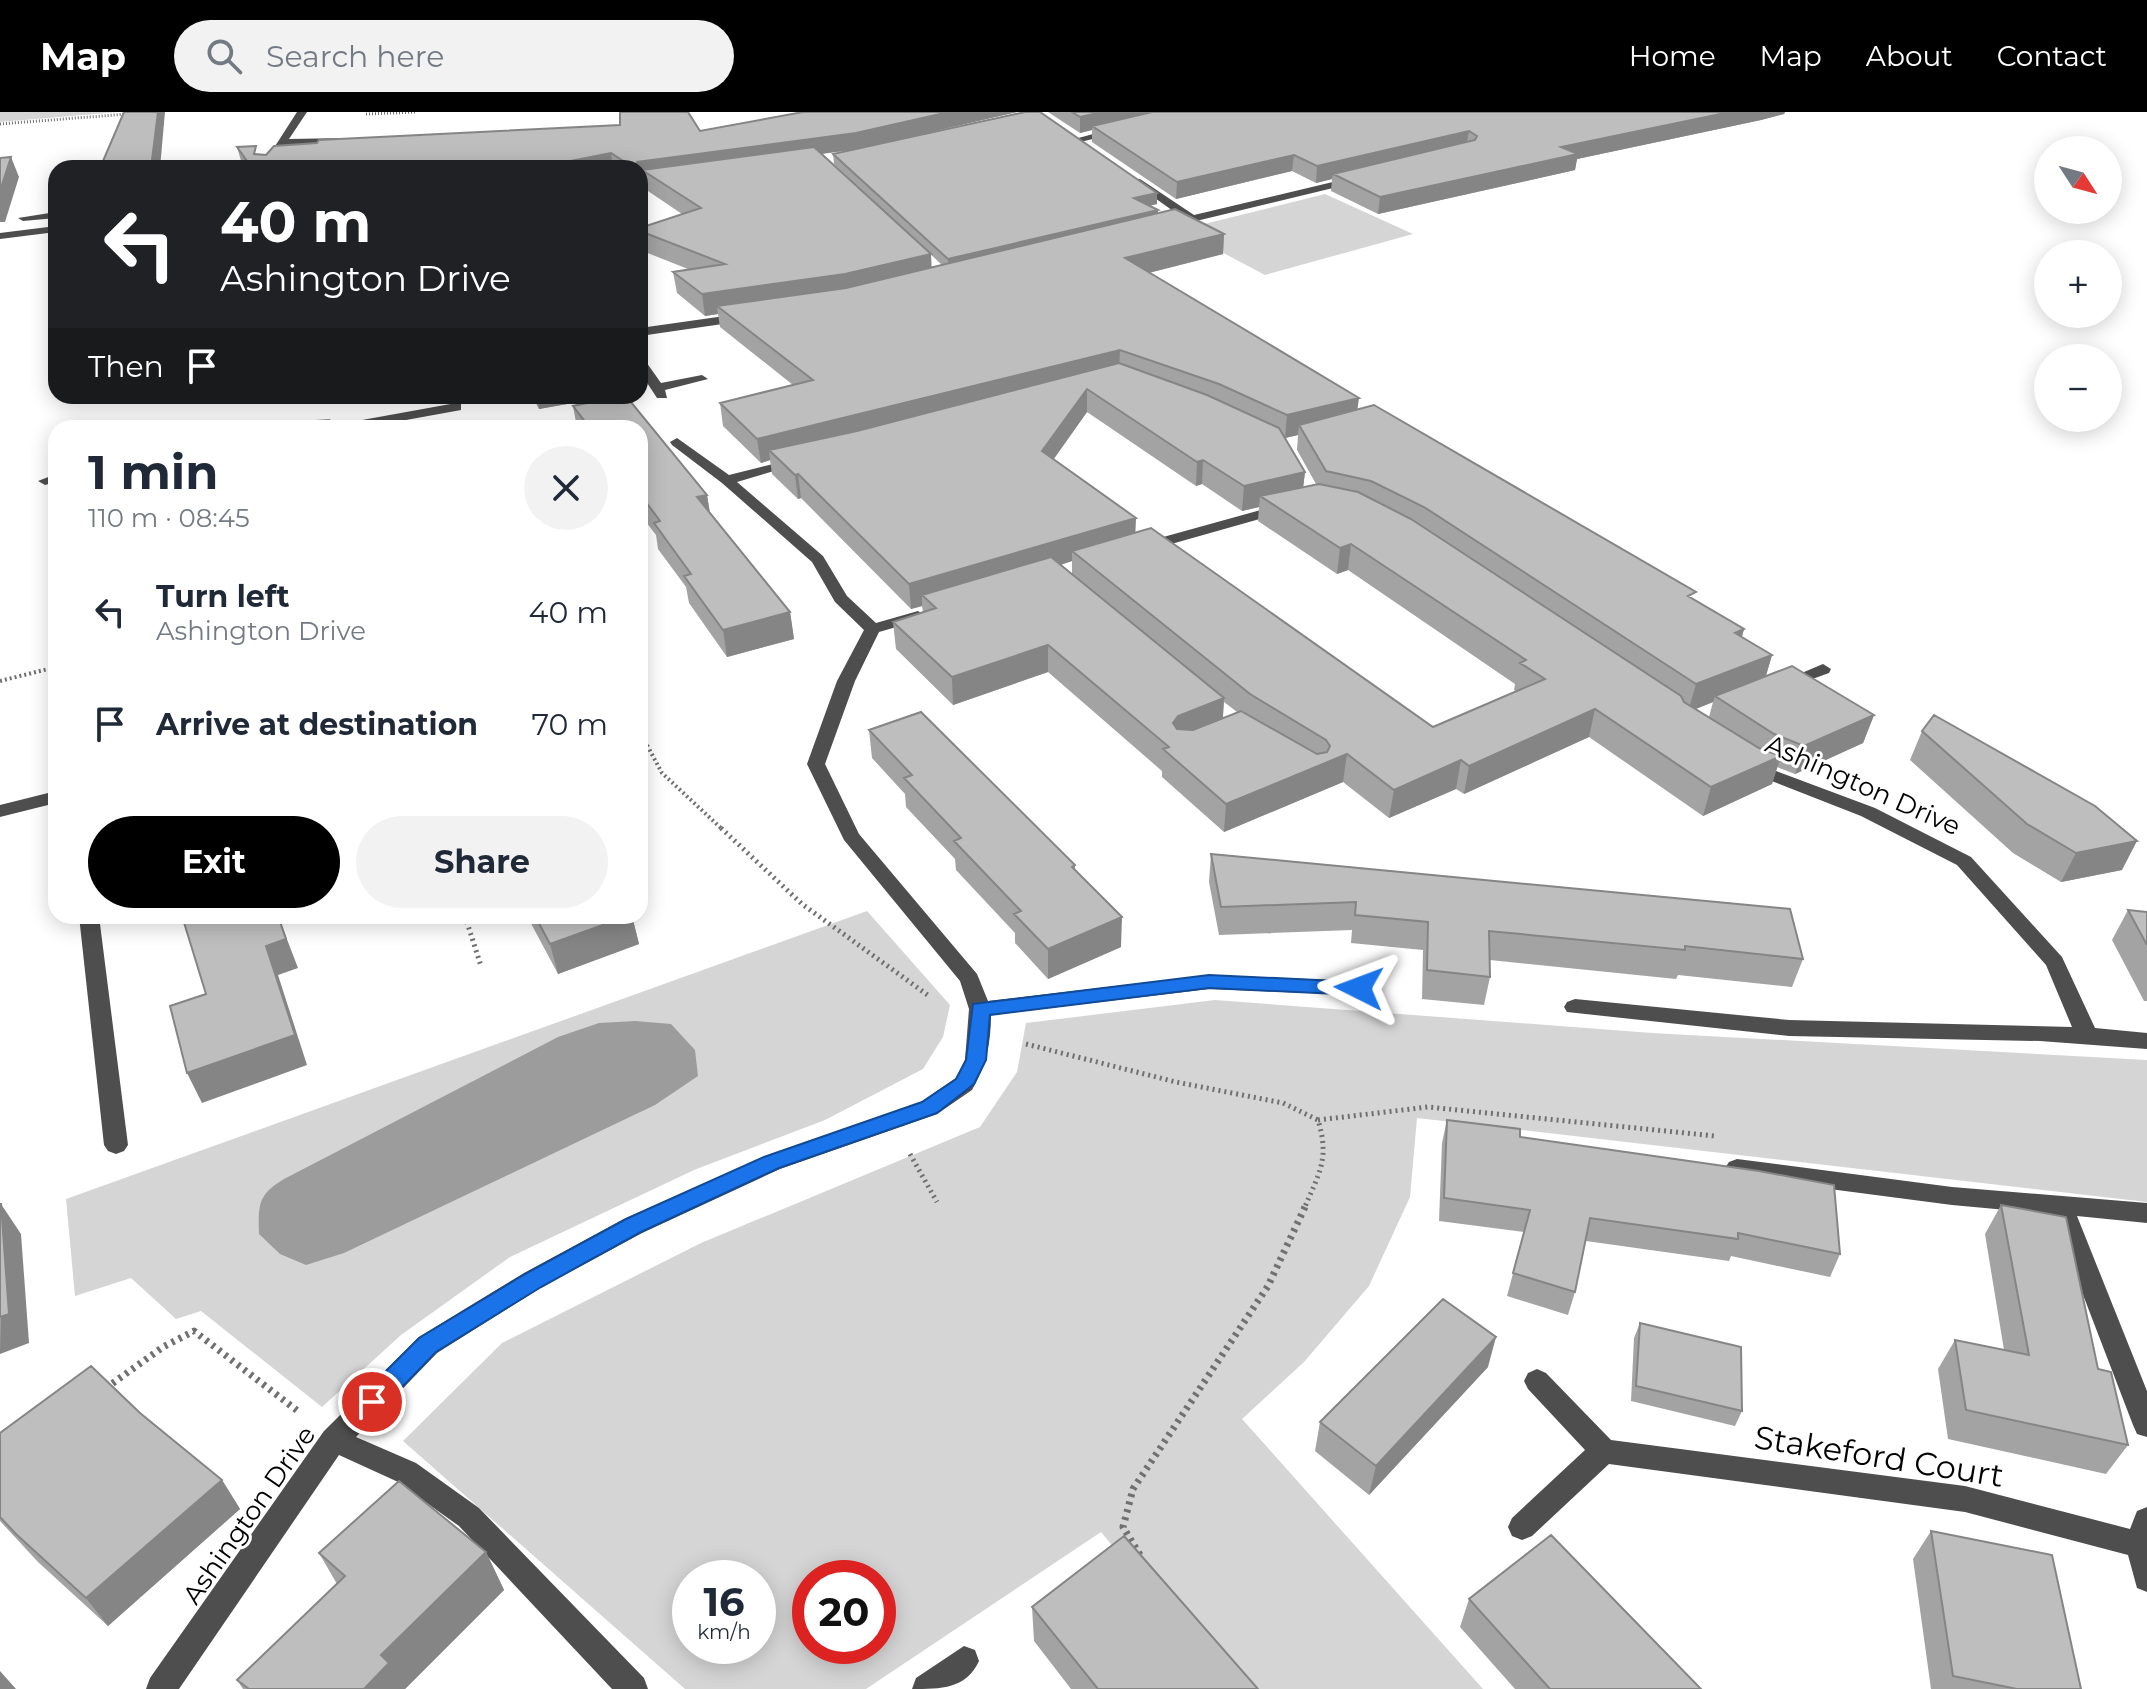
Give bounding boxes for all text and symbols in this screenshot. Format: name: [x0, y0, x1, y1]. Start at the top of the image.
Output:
search box: [174, 20, 734, 92]
text: Map: [40, 33, 126, 80]
icon: search: [202, 34, 246, 78]
text: Search here: [266, 38, 444, 75]
text: Home: [1629, 39, 1716, 73]
text: Map: [1760, 39, 1822, 73]
text: About: [1866, 39, 1953, 73]
text: Contact: [1997, 39, 2107, 73]
north arrow: [2034, 136, 2122, 224]
map controls: [2034, 136, 2122, 432]
text: 40 m: [220, 188, 371, 256]
icon: left: [88, 192, 192, 296]
button: +: [2034, 240, 2122, 328]
text: Ashington Drive: [220, 256, 511, 300]
icon: arrive: [180, 344, 224, 388]
button: −: [2034, 344, 2122, 432]
text: Then: [88, 348, 164, 385]
text: 1 min: [88, 443, 218, 501]
button: close: [524, 446, 608, 530]
text: 110 m · 08:45: [88, 502, 250, 534]
text: Turn left: [156, 578, 289, 615]
icon: left: [88, 590, 132, 634]
text: 40 m: [529, 594, 608, 631]
text: Ashington Drive: [156, 615, 366, 647]
icon: arrive: [88, 702, 132, 746]
text: Arrive at destination: [156, 706, 478, 743]
text: 70 m: [531, 706, 608, 743]
street label: Ashington Drive: [1761, 728, 1965, 842]
button: Exit: [88, 816, 340, 908]
button: Share: [356, 816, 608, 908]
position arrow: [1317, 946, 1401, 1030]
pin: [338, 1368, 406, 1436]
icon: arrive: [350, 1380, 394, 1424]
street label: Stakeford Court: [1752, 1417, 2006, 1495]
street label: Ashington Drive: [176, 1420, 322, 1610]
speed limit sign: 20: [792, 1560, 896, 1664]
text: 16: [703, 1577, 745, 1626]
text: km/h: [697, 1620, 751, 1644]

